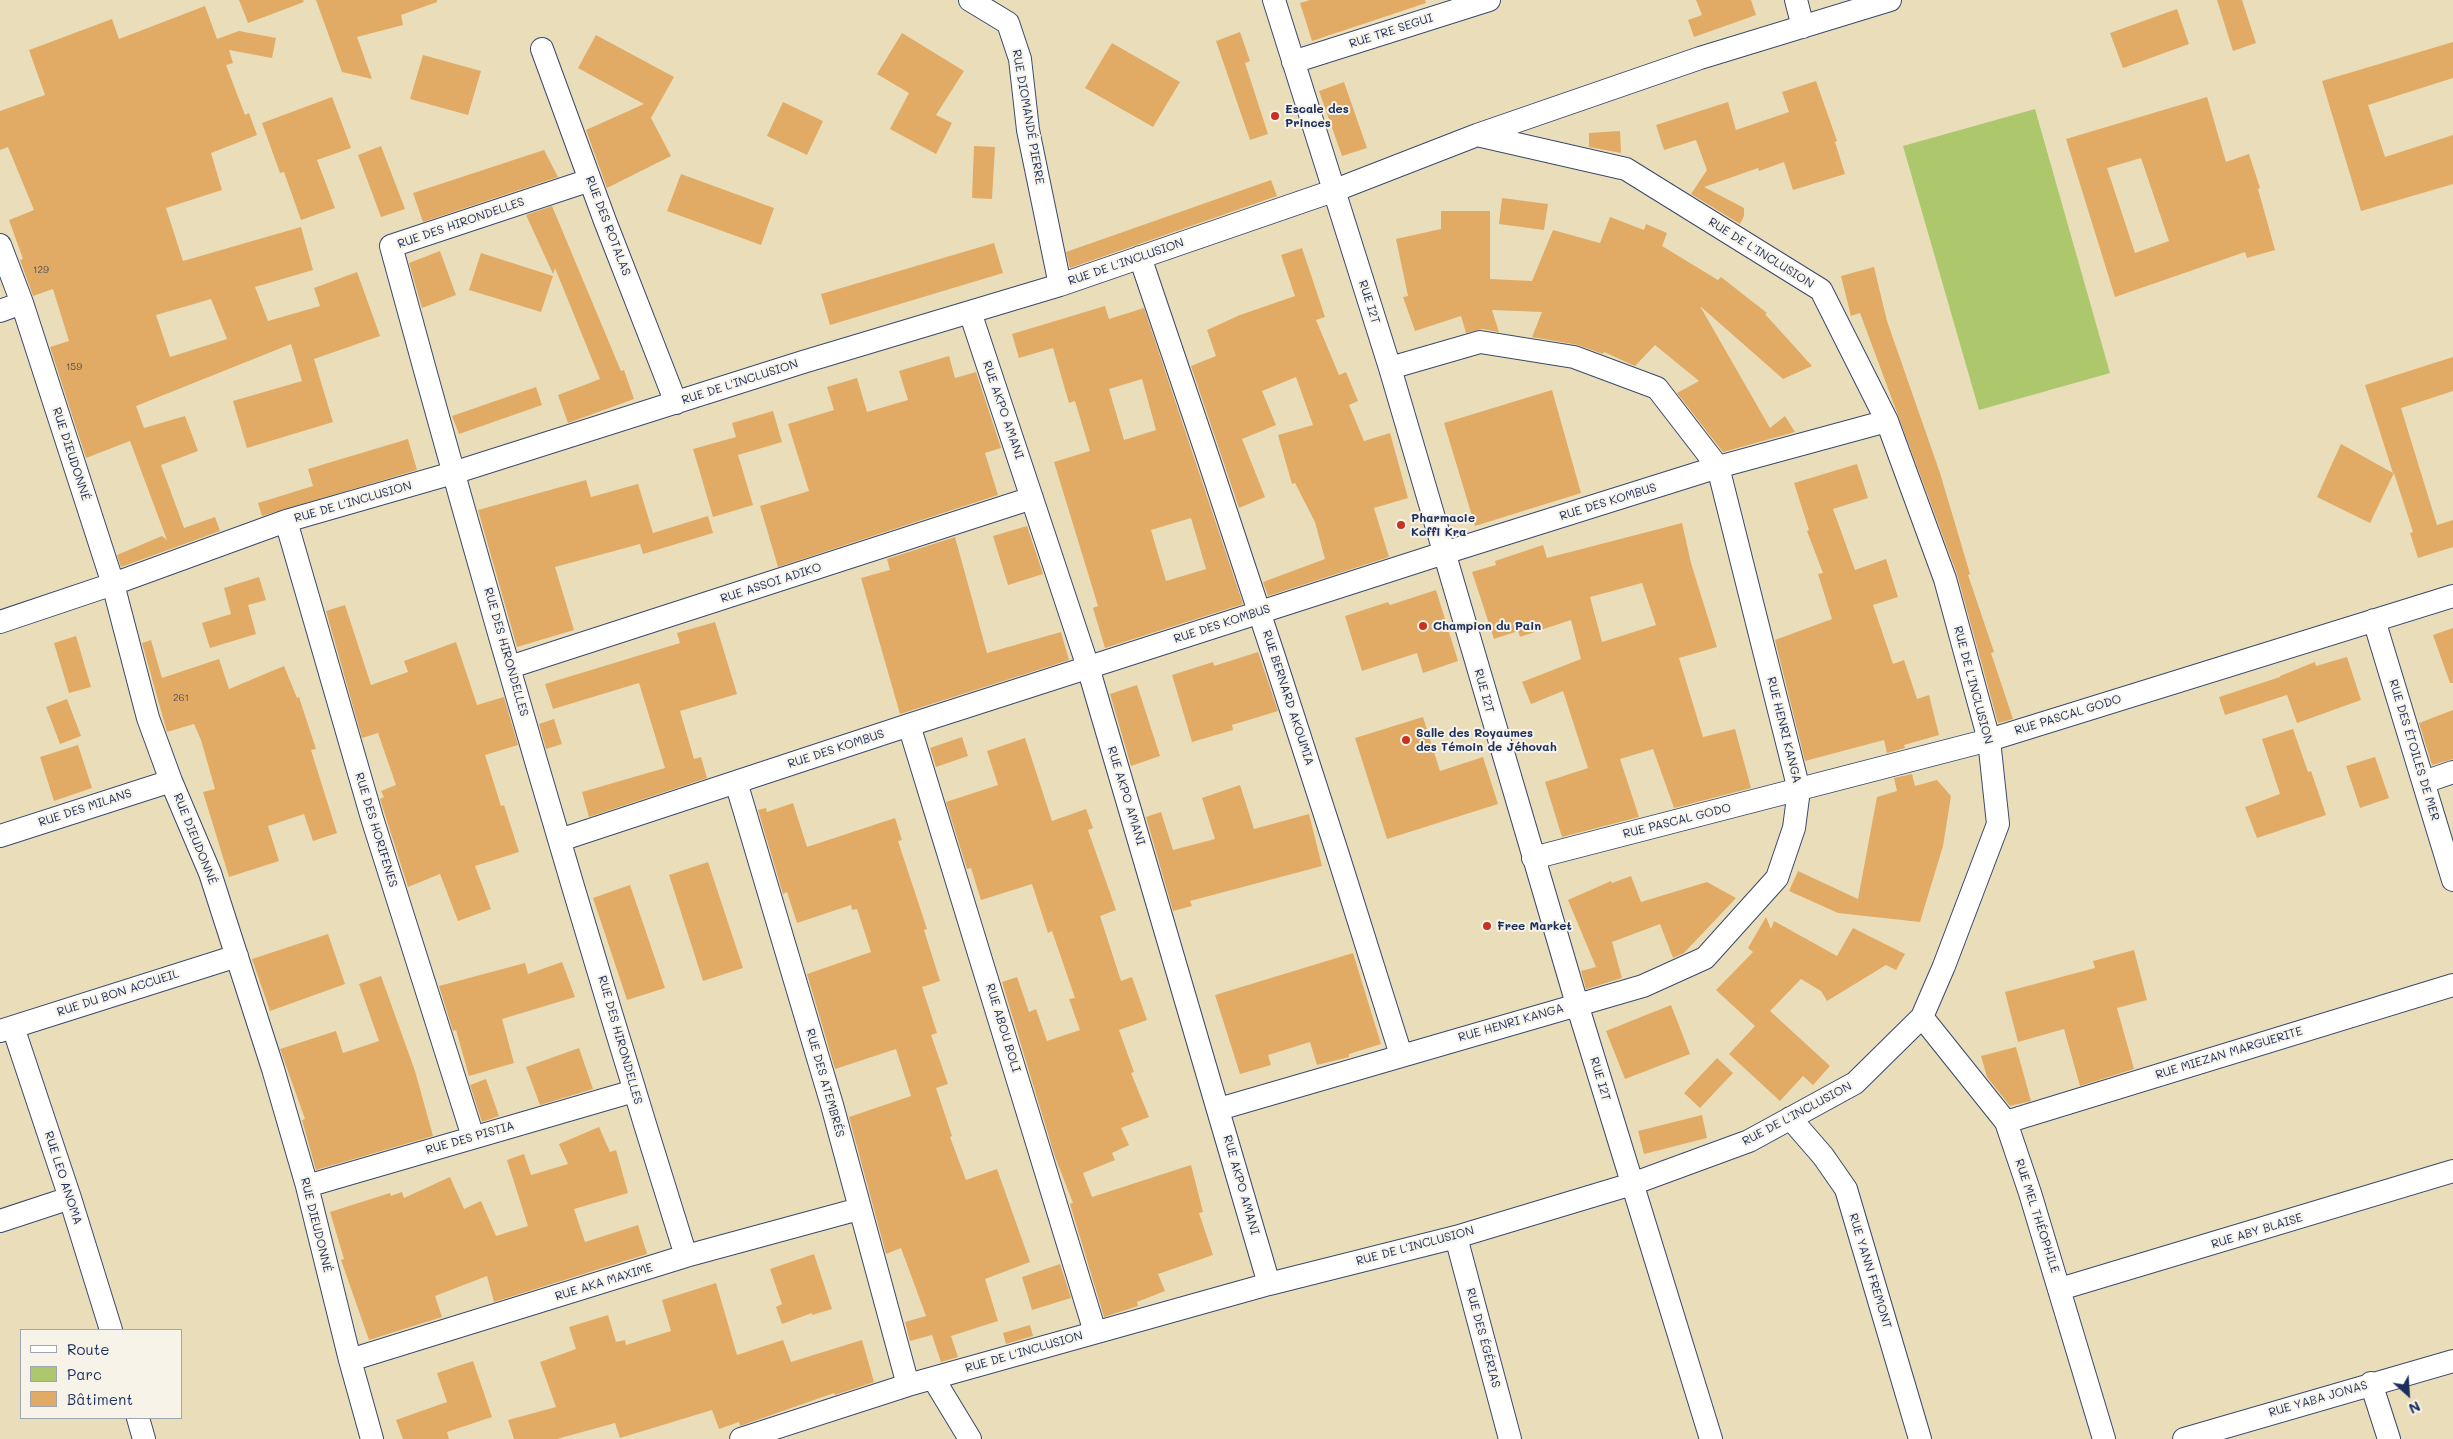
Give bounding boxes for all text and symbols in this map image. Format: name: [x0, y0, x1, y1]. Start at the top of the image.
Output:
street label: RUE TRE SEGUI: [1347, 11, 1435, 51]
street label: RUE DIOMANDÉ PIERRE: [1009, 48, 1047, 186]
place label: Escale des Princes: [1285, 102, 1349, 130]
marker: Escale des Princes: [1269, 110, 1281, 122]
street label: RUE DES ROTALAS: [582, 174, 634, 278]
street label: RUE DES HIRONDELLES: [396, 194, 526, 252]
street label: RUE DE L'INCLUSION: [1706, 215, 1816, 291]
street label: RUE DE L'INCLUSION: [1066, 235, 1186, 289]
house number: 129: [33, 264, 49, 276]
street label: RUE I2T: [1355, 278, 1383, 326]
street label: RUE DE L'INCLUSION: [680, 356, 800, 408]
street label: RUE AKPO AMANI: [979, 359, 1027, 461]
house number: 159: [66, 361, 82, 373]
street label: RUE DIEUDONNÉ: [49, 406, 93, 502]
street label: RUE DE L'INCLUSION: [293, 478, 413, 526]
street label: RUE DES KOMBUS: [1558, 480, 1658, 524]
place label: Pharmacie Koffi Kra: [1411, 511, 1475, 539]
marker: Pharmacie Koffi Kra: [1395, 519, 1407, 531]
street label: RUE ASSOI ADIKO: [719, 560, 823, 606]
street label: RUE DES HIRONDELLES: [481, 586, 531, 718]
street label: RUE DES KOMBUS: [1172, 602, 1272, 646]
place label: Champion du Pain: [1433, 619, 1541, 633]
marker: Champion du Pain: [1417, 620, 1429, 632]
street label: RUE DE L'INCLUSION: [1950, 624, 1996, 746]
street label: RUE BERNARD AKOUMIA: [1259, 628, 1317, 768]
street label: RUE I2T: [1471, 667, 1497, 715]
street label: RUE HENRI KANGA: [1764, 675, 1804, 785]
street label: RUE DES ÉTOILES DE MER: [2386, 677, 2442, 823]
house number: 261: [173, 692, 189, 704]
street label: RUE PASCAL GODO: [2013, 692, 2123, 738]
place label: Salle des Royaumes des Témoin de Jéhovah: [1416, 726, 1557, 754]
street label: RUE DES KOMBUS: [786, 727, 886, 771]
marker: Salle des Royaumes des Témoin de Jéhovah: [1400, 734, 1412, 746]
street label: RUE AKPO AMANI: [1104, 745, 1148, 847]
street label: RUE DES HORIFENES: [352, 771, 400, 889]
street label: RUE DES MILANS: [37, 786, 133, 830]
street label: RUE DIEUDONNÉ: [170, 791, 220, 887]
street label: RUE PASCAL GODO: [1621, 801, 1733, 841]
place label: Free Market: [1497, 919, 1572, 933]
marker: Free Market: [1481, 920, 1493, 932]
street label: RUE DU BON ACCUEIL: [55, 966, 181, 1020]
street label: RUE DES HIRONDELLES: [595, 974, 645, 1106]
street label: RUE ABOU BOLI: [983, 982, 1023, 1074]
street label: RUE HENRI KANGA: [1457, 1001, 1565, 1045]
street label: RUE MIEZAN MARGUERITE: [2154, 1024, 2304, 1082]
street label: RUE DES ATEMBRÉS: [803, 1027, 847, 1139]
street label: RUE I2T: [1587, 1055, 1613, 1103]
street label: RUE DE L'INCLUSION: [1740, 1079, 1854, 1149]
street label: RUE DES PISTIA: [424, 1118, 516, 1158]
street label: RUE LEO ANOMA: [41, 1129, 85, 1227]
street label: RUE AKPO AMANI: [1220, 1134, 1262, 1236]
street label: RUE MEL THÉOPHILE: [2012, 1157, 2062, 1275]
street label: RUE DIEUDONNÉ: [297, 1176, 335, 1274]
street label: RUE ABY BLAISE: [2210, 1210, 2304, 1252]
street label: RUE YANN FREMONT: [1846, 1212, 1894, 1330]
street label: RUE DE L'INCLUSION: [1354, 1223, 1476, 1269]
street label: RUE AKA MAXIME: [553, 1260, 655, 1304]
street label: RUE DES ÉGÉRIAS: [1463, 1286, 1503, 1390]
street label: RUE DE L'INCLUSION: [964, 1328, 1084, 1376]
legend: [20, 1329, 182, 1419]
text: Route: [67, 1339, 110, 1359]
text: Parc: [67, 1364, 102, 1384]
north arrow: [2383, 1369, 2433, 1419]
street label: RUE YABA JONAS: [2267, 1378, 2369, 1420]
text: Bâtiment: [67, 1389, 133, 1409]
text: N: [2406, 1397, 2424, 1419]

